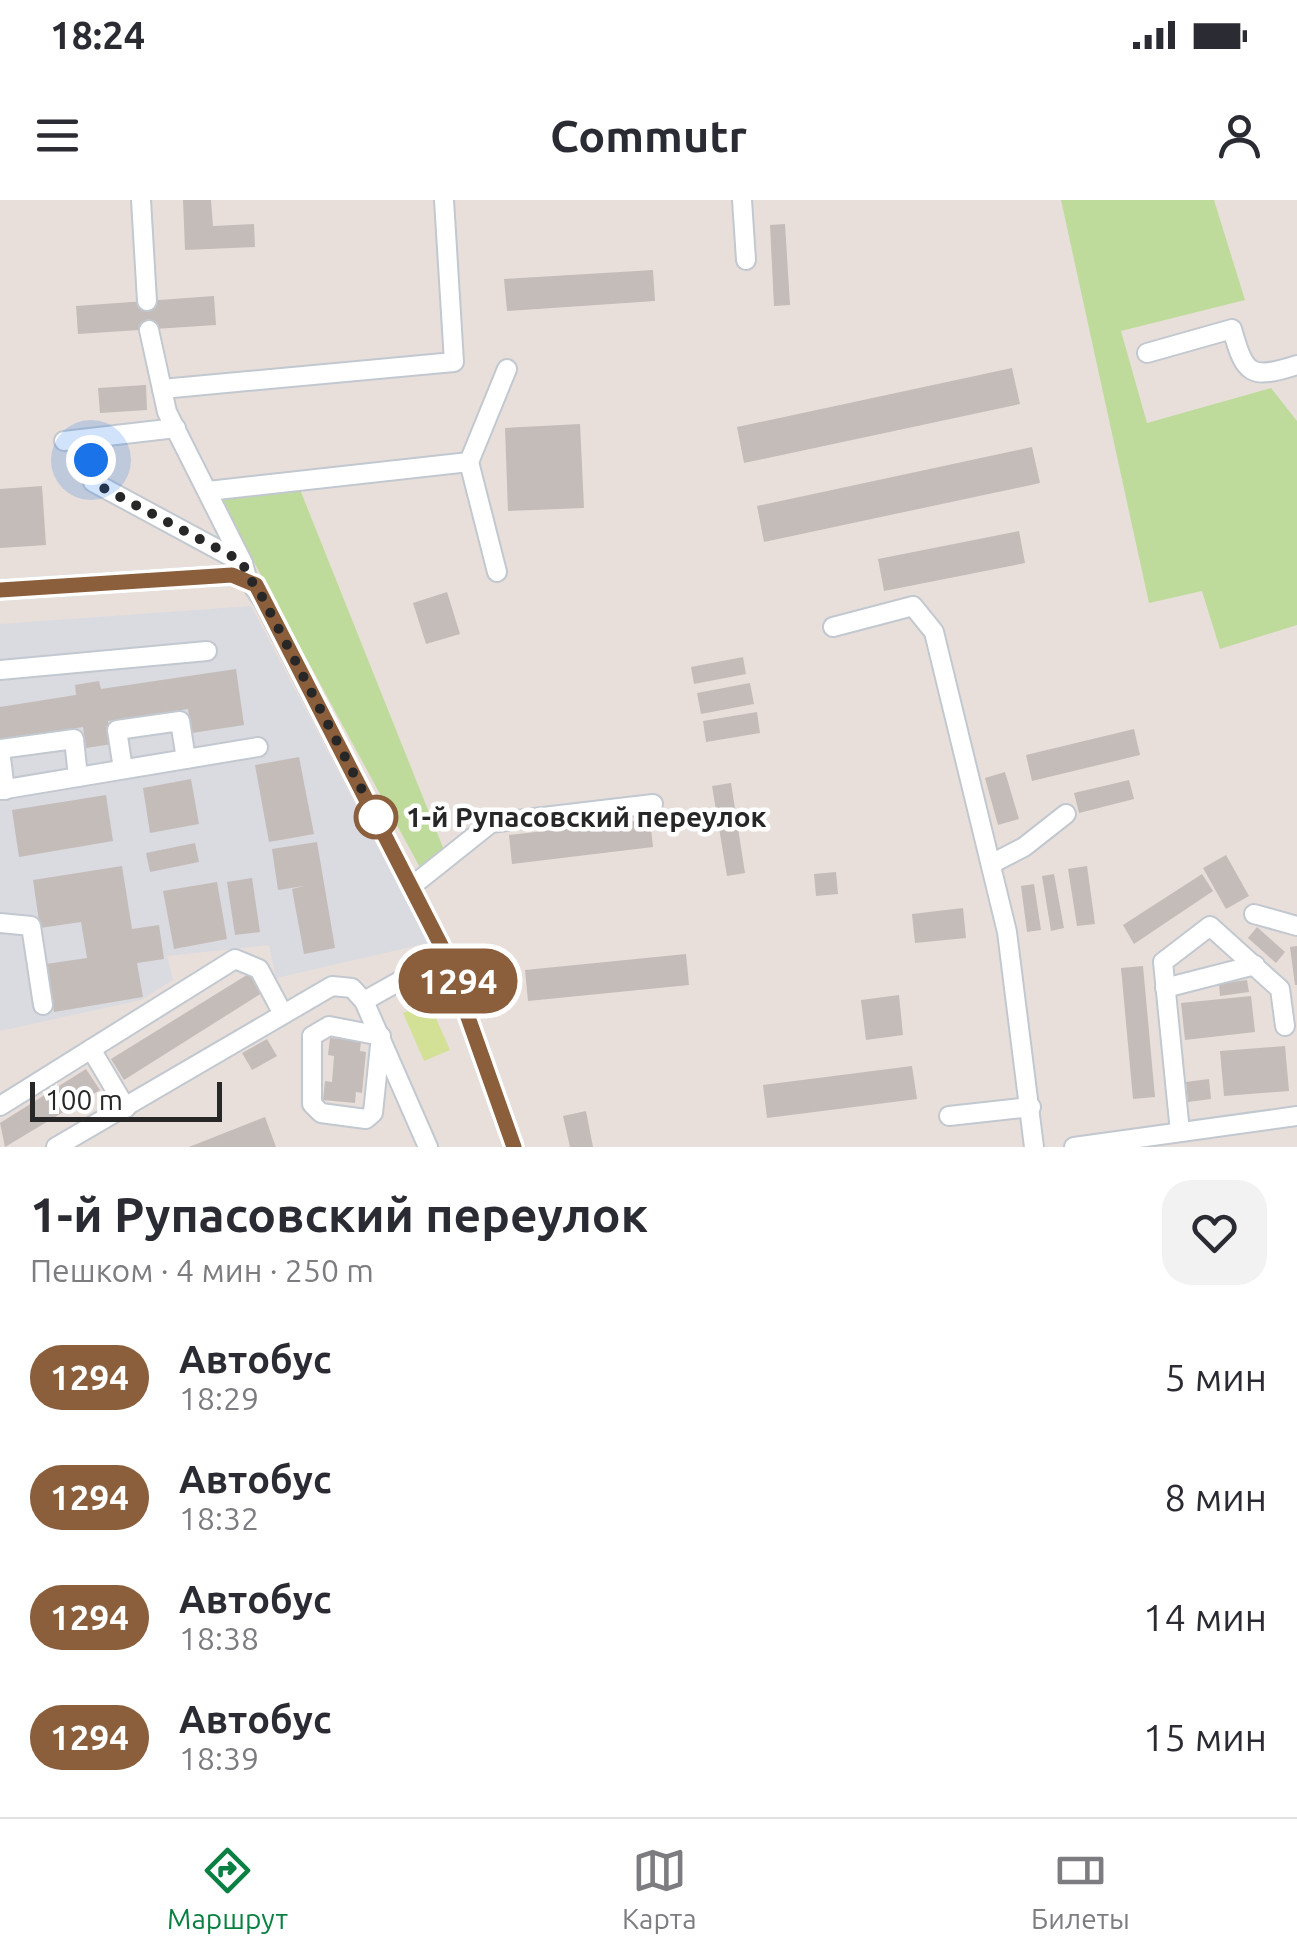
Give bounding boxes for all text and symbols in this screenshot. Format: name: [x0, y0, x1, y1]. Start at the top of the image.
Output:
text: 18:24: [50, 14, 145, 56]
icon: menu: [30, 108, 85, 163]
icon: person: [1212, 108, 1267, 163]
text: Commutr: [550, 110, 747, 161]
your location: [66, 435, 116, 485]
marker: 1-й Рупасовский переулок: [355, 796, 397, 838]
place label: 1-й Рупасовский переулок: [406, 801, 767, 832]
line badge: 1294: [388, 948, 528, 1014]
text: 1294: [419, 961, 497, 1001]
scale bar: [30, 1077, 222, 1121]
text: 100 m: [45, 1084, 123, 1115]
button: heart: [1162, 1180, 1267, 1285]
text: 1-й Рупасовский переулок: [30, 1187, 648, 1241]
text: Пешком · 4 мин · 250 m: [30, 1252, 374, 1288]
text: Автобус: [179, 1338, 332, 1380]
text: 5 мин: [1165, 1356, 1267, 1398]
text: 1294: [50, 1357, 129, 1397]
text: 18:29: [179, 1380, 259, 1416]
text: Автобус: [179, 1458, 332, 1500]
text: 8 мин: [1165, 1476, 1267, 1518]
text: 1294: [50, 1477, 129, 1517]
text: 18:32: [179, 1500, 259, 1536]
text: Автобус: [179, 1578, 332, 1620]
text: 14 мин: [1143, 1596, 1267, 1638]
text: 1294: [50, 1597, 129, 1637]
text: 18:38: [179, 1620, 259, 1656]
text: Автобус: [179, 1698, 332, 1740]
text: 15 мин: [1143, 1716, 1267, 1758]
text: 1294: [50, 1717, 129, 1757]
text: 18:39: [179, 1740, 259, 1776]
tab: Маршрут: [167, 1843, 288, 1934]
tab: Карта: [622, 1843, 697, 1934]
tab: Билеты: [1031, 1843, 1130, 1934]

